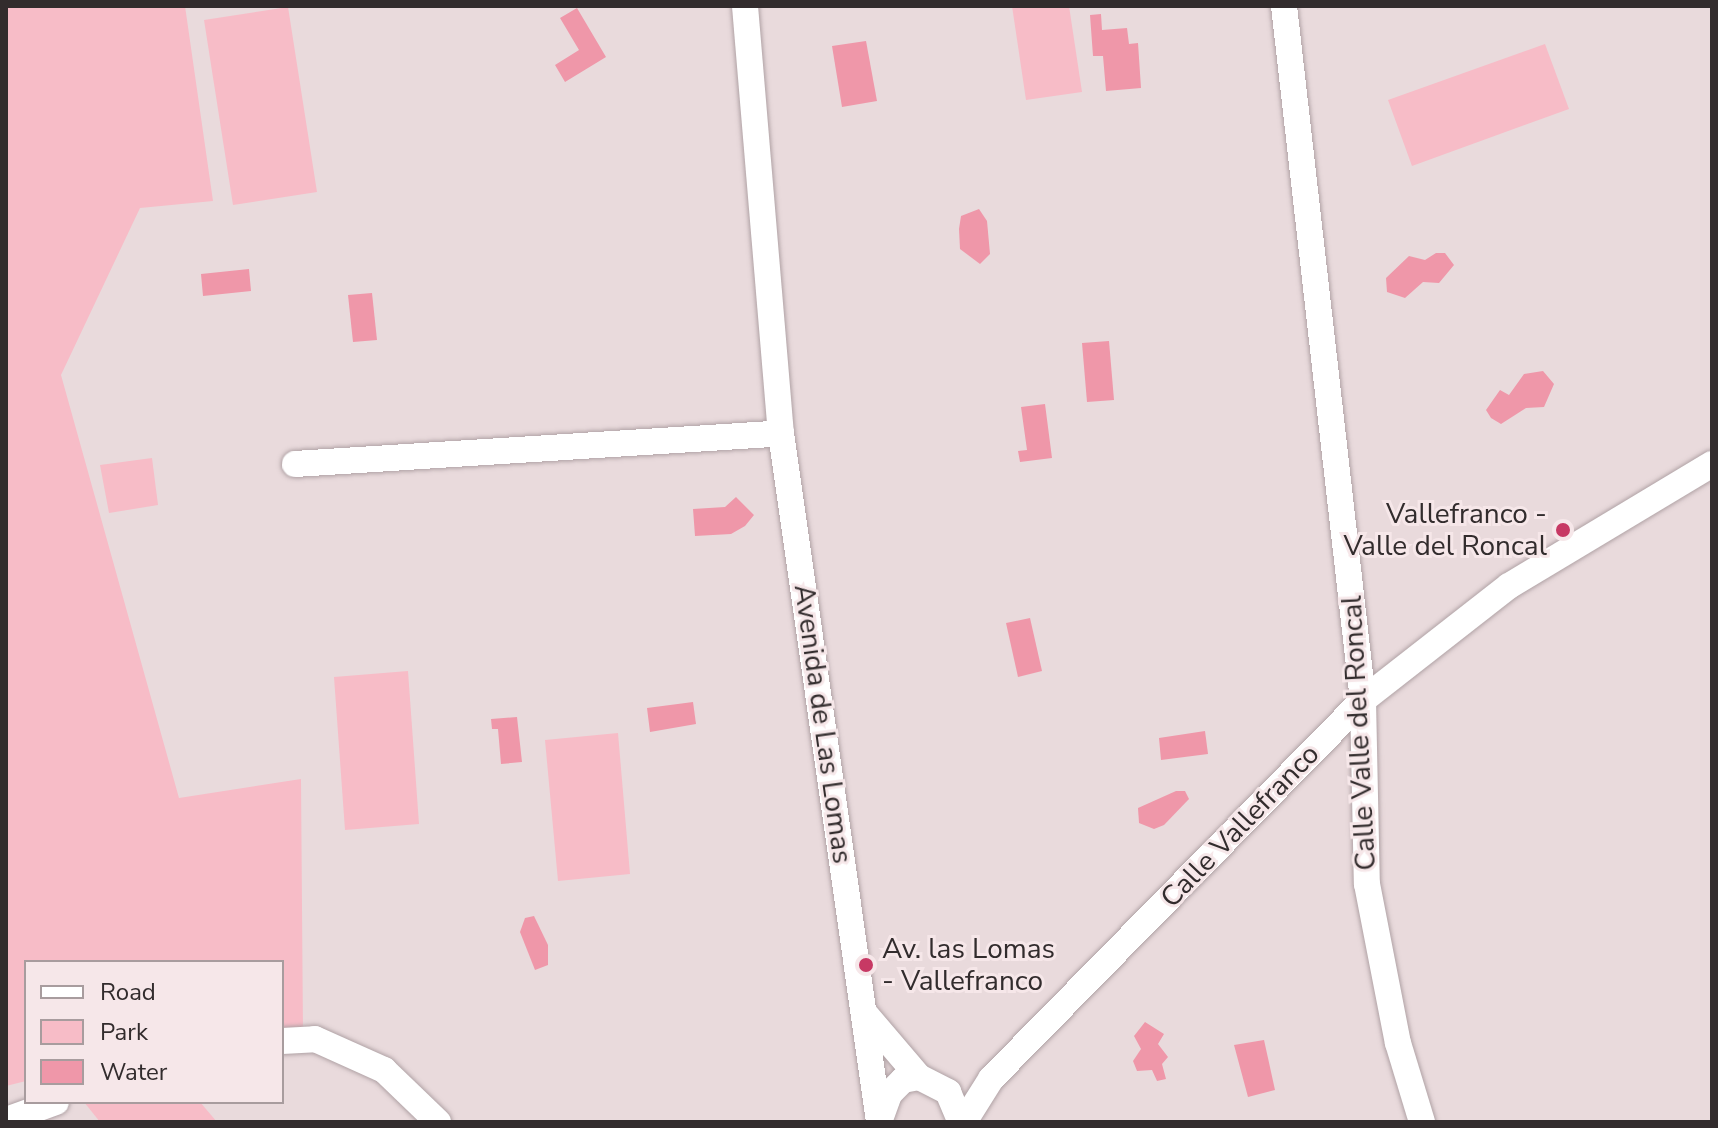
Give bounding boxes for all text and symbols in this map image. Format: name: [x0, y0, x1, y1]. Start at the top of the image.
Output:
place label: Vallefranco - Valle del Roncal: [1343, 497, 1547, 563]
marker: Vallefranco - Valle del Roncal: [1554, 521, 1572, 539]
street label: Avenida de Las Lomas: [787, 582, 859, 866]
street label: Calle Valle del Roncal: [1335, 595, 1383, 871]
street label: Calle Vallefranco: [1154, 737, 1326, 915]
place label: Av. las Lomas - Vallefranco: [882, 932, 1055, 998]
marker: Av. las Lomas - Vallefranco: [857, 956, 875, 974]
legend: [24, 960, 284, 1104]
text: Road: [100, 976, 156, 1008]
text: Park: [100, 1016, 148, 1048]
text: Water: [100, 1056, 167, 1088]

